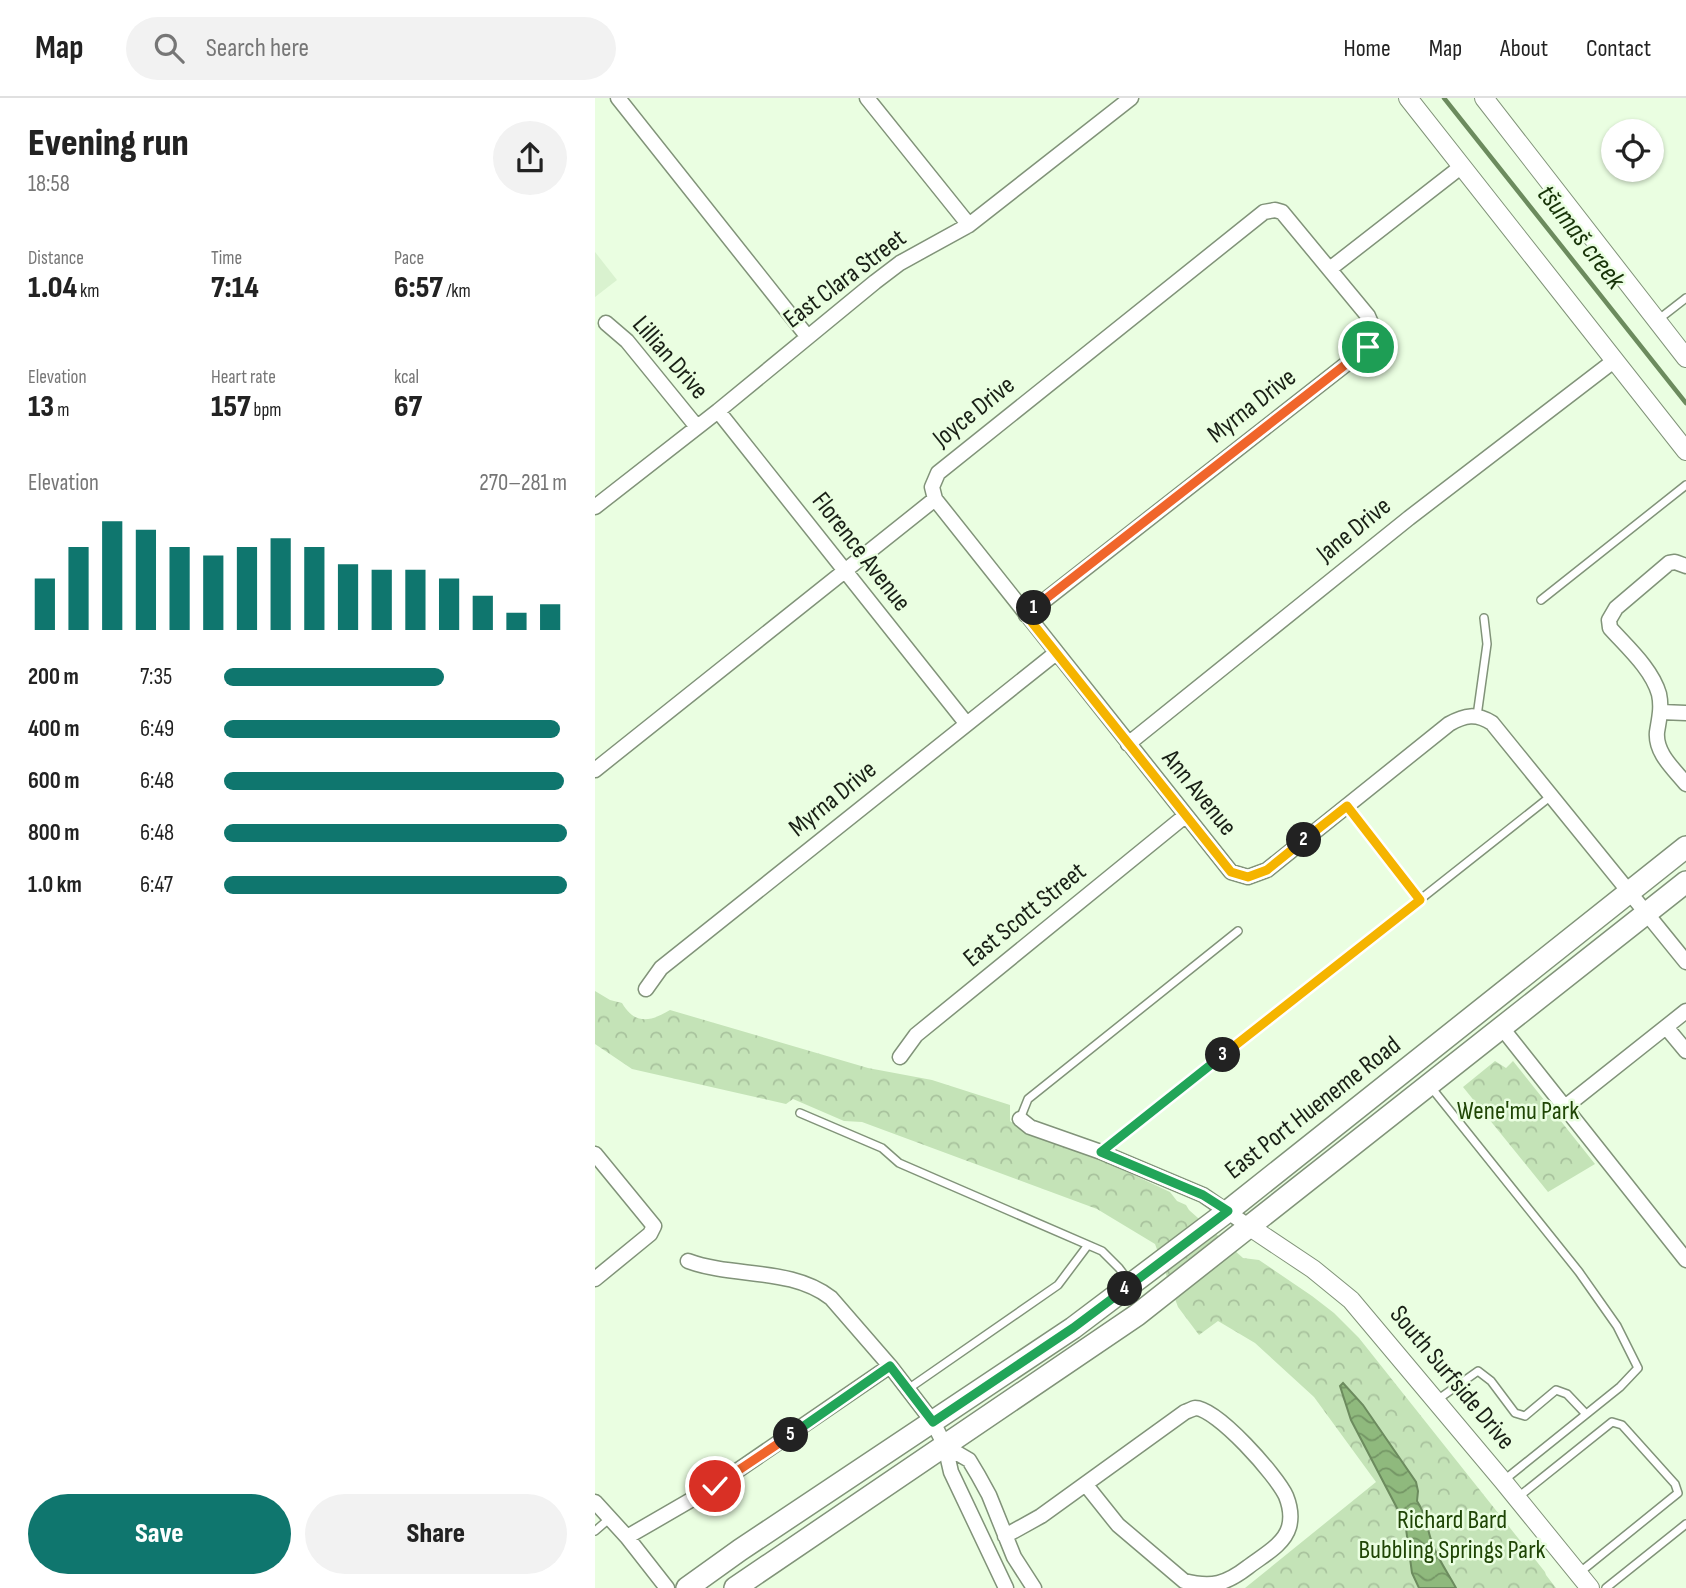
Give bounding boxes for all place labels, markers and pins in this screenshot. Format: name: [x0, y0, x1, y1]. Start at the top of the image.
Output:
pin: [1338, 317, 1398, 377]
pin: 1: [1017, 590, 1052, 626]
pin: 2: [1287, 822, 1321, 858]
pin: 3: [1205, 1038, 1241, 1072]
pin: 4: [1107, 1272, 1143, 1306]
pin: 5: [773, 1418, 809, 1452]
pin: [685, 1456, 745, 1516]

